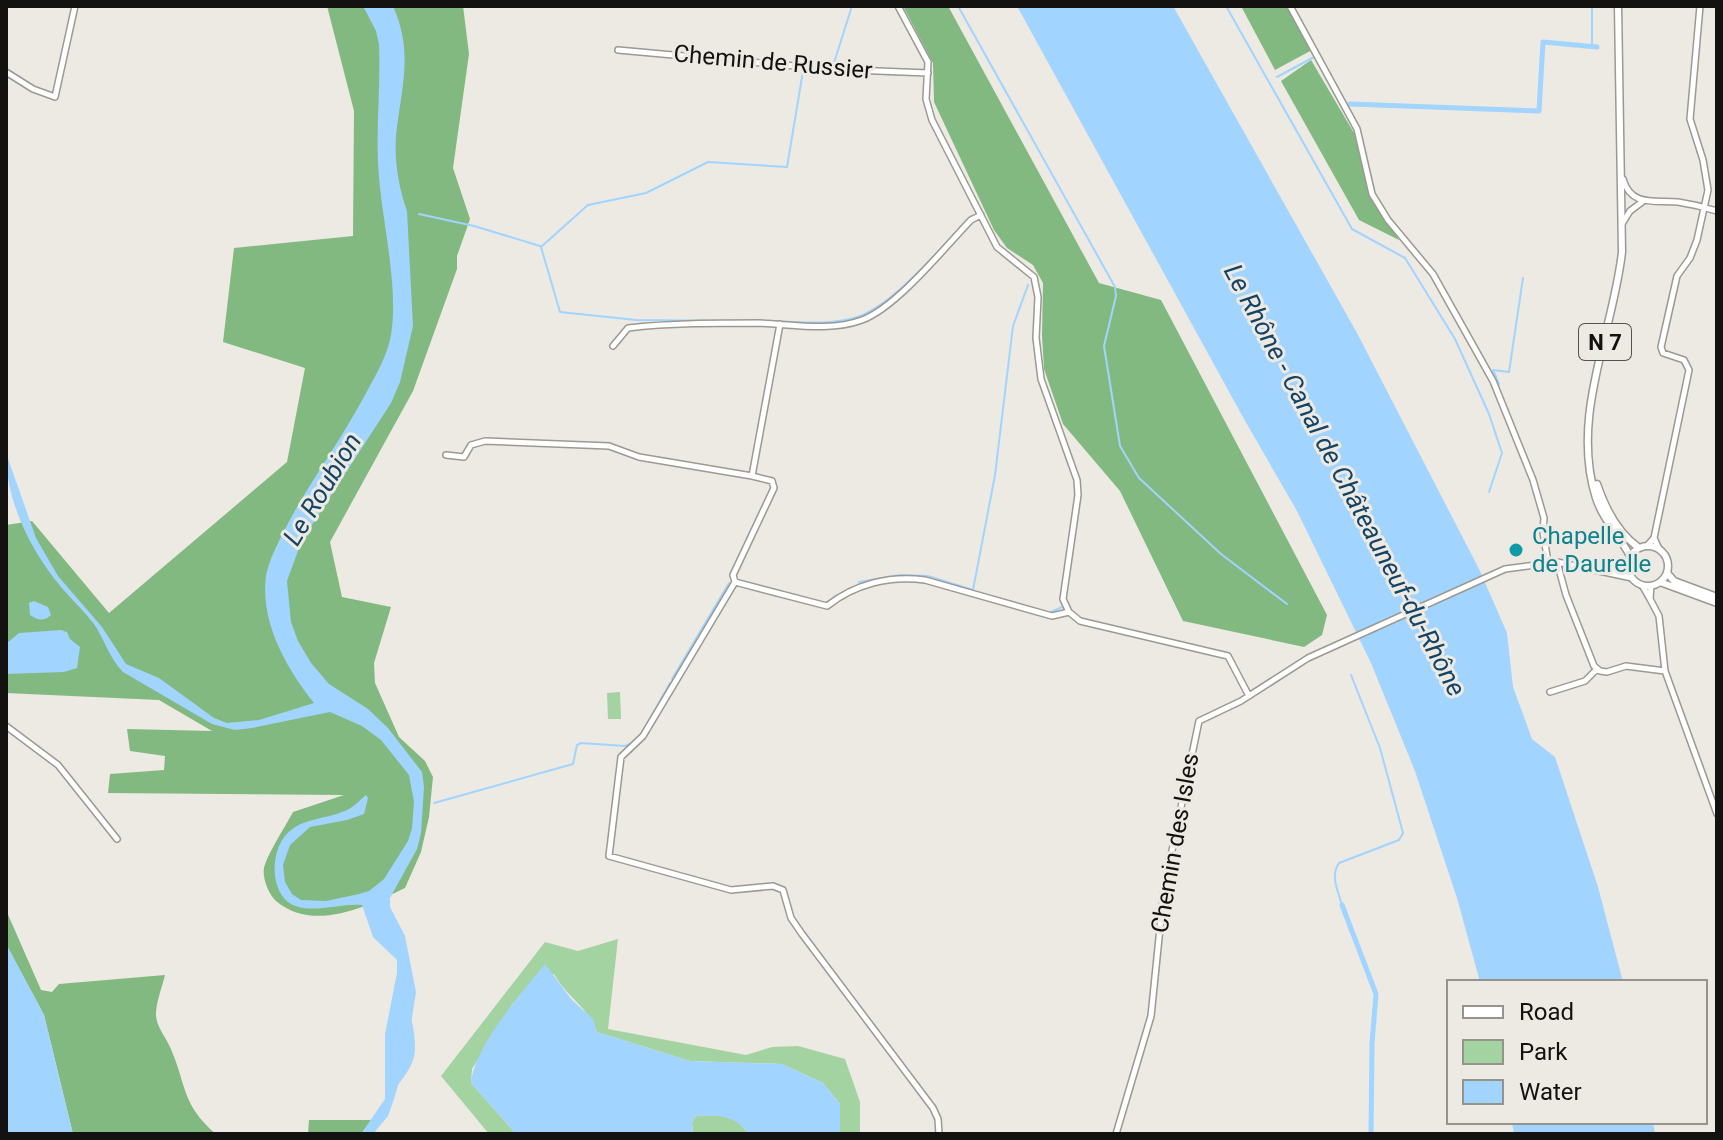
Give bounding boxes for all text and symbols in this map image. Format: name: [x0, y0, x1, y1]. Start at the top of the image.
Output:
street label: Chemin de Russier: [672, 39, 874, 85]
water label: Le Rhône - Canal de Châteauneuf-du-Rhône: [1218, 259, 1472, 701]
road number: N 7: [1579, 324, 1631, 360]
water label: Le Roubion: [277, 427, 367, 551]
place label: Chapelle de Daurelle: [1532, 522, 1651, 578]
marker: Chapelle de Daurelle: [1507, 541, 1525, 559]
street label: Chemin des Isles: [1145, 751, 1205, 935]
legend: [1447, 980, 1707, 1124]
text: Road: [1519, 998, 1574, 1026]
text: Park: [1519, 1038, 1568, 1066]
text: Water: [1519, 1078, 1582, 1106]

